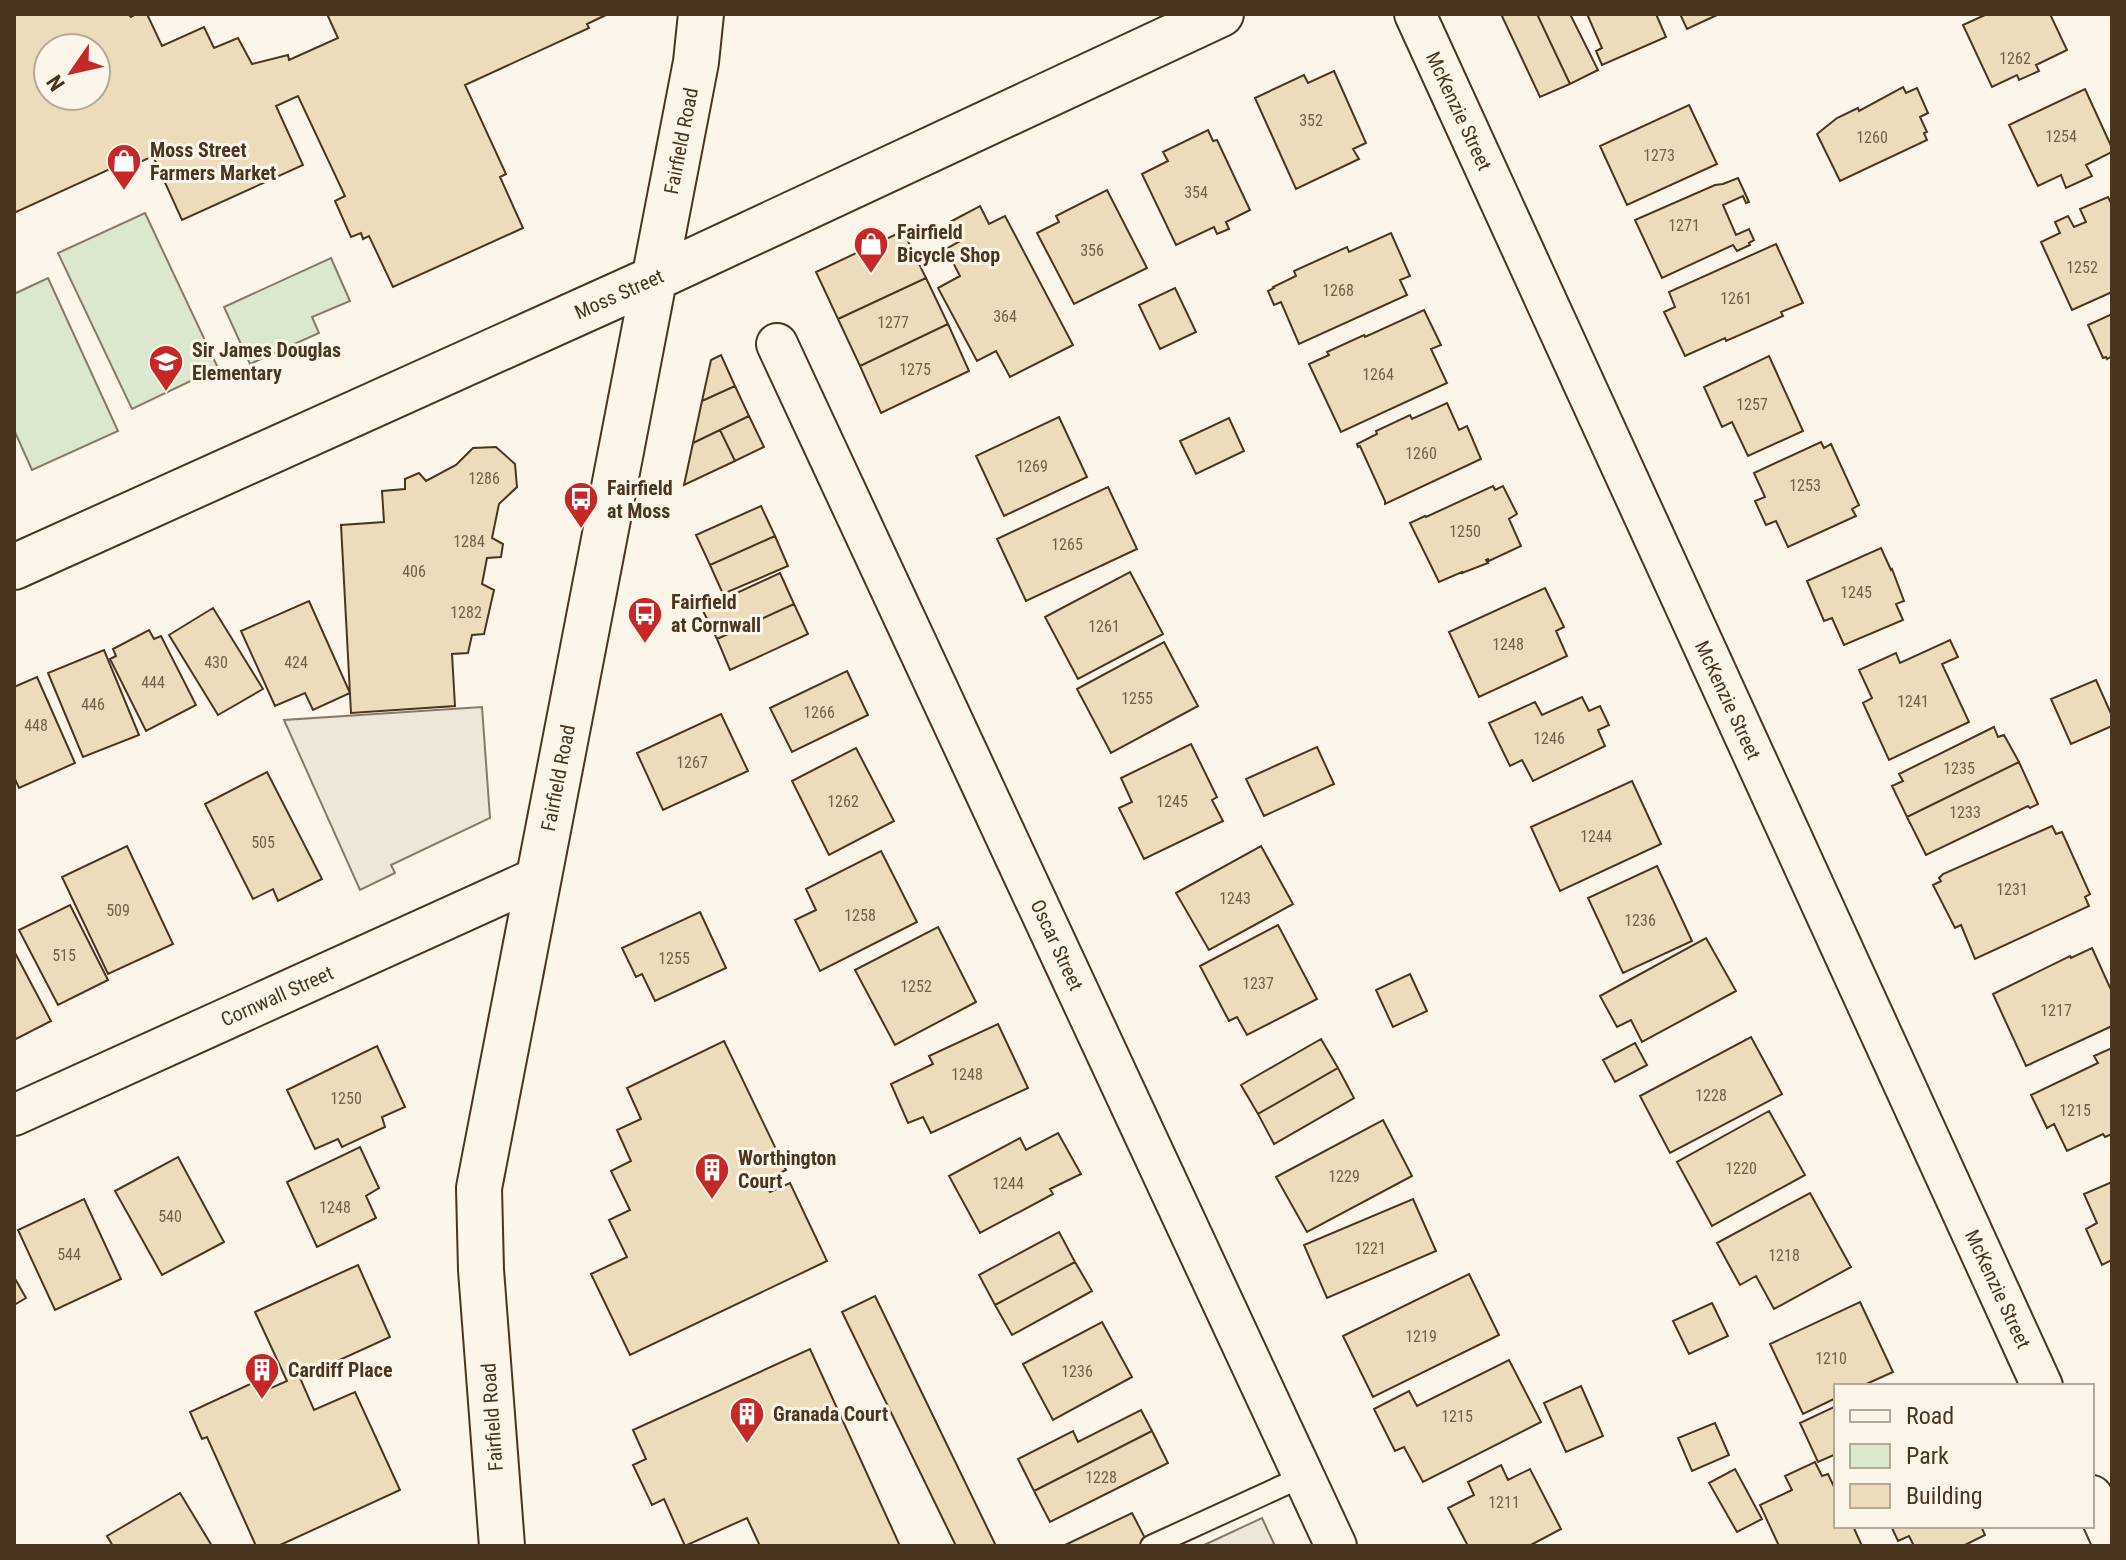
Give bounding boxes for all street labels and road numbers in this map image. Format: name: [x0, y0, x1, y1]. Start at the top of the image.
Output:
street label: McKenzie Street: [1421, 48, 1497, 174]
street label: Fairfield Road: [659, 86, 703, 196]
street label: Moss Street: [571, 264, 667, 324]
street label: McKenzie Street: [1690, 637, 1766, 763]
street label: Fairfield Road: [536, 723, 580, 833]
street label: Oscar Street: [1026, 896, 1089, 994]
street label: Cornwall Street: [217, 961, 337, 1031]
street label: McKenzie Street: [1960, 1226, 2036, 1352]
street label: Fairfield Road: [476, 1362, 508, 1472]

